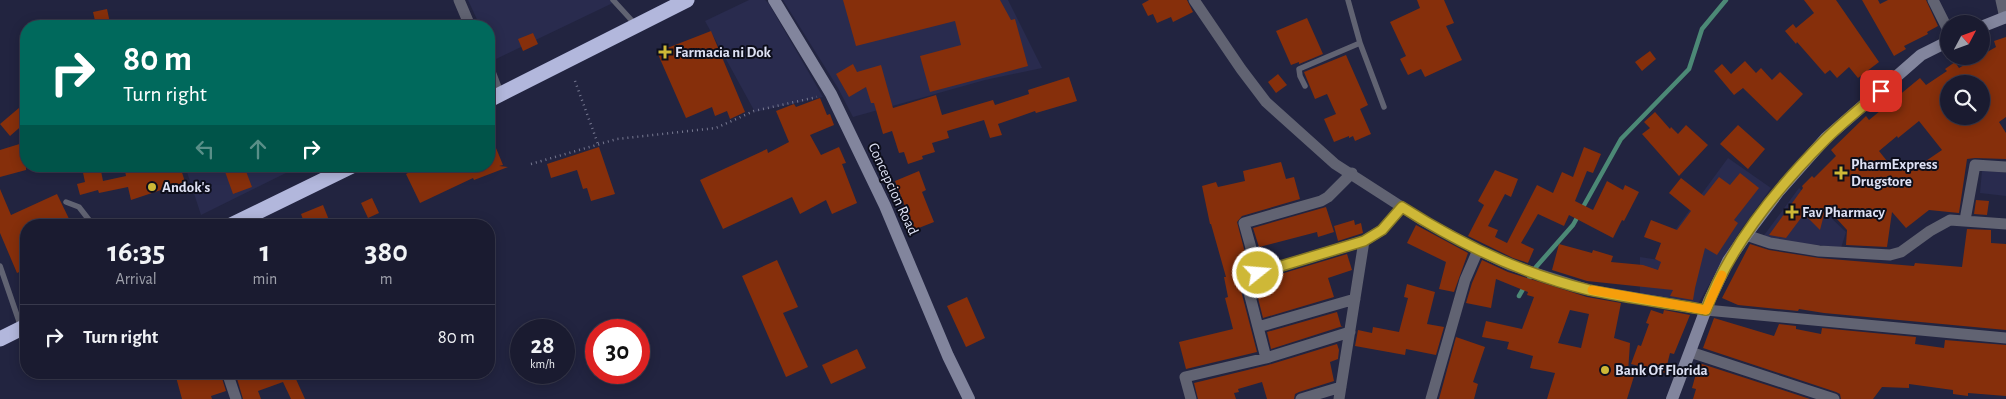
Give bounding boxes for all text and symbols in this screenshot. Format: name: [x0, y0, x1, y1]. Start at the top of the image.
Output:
north arrow: [1940, 15, 1990, 65]
map controls: [1940, 15, 1990, 125]
icon: right: [40, 40, 105, 105]
text: 80 m: [123, 42, 192, 77]
place label: Farmacia ni Dok: [675, 45, 772, 60]
marker: Farmacia ni Dok: [659, 46, 671, 58]
pin: [1860, 70, 1902, 112]
button: search: [1940, 75, 1990, 125]
icon: arrive: [1867, 77, 1895, 105]
text: Turn right: [123, 83, 207, 105]
icon: left: [191, 135, 219, 163]
icon: ahead: [244, 135, 272, 163]
icon: right: [297, 135, 325, 163]
street label: Concepcion Road: [865, 141, 921, 237]
place label: PharmExpress Drugstore: [1851, 157, 1938, 189]
marker: PharmExpress Drugstore: [1835, 167, 1847, 179]
place label: Andok's: [162, 180, 211, 195]
marker: Andok's: [146, 181, 158, 193]
place label: Fav Pharmacy: [1802, 205, 1885, 220]
marker: Fav Pharmacy: [1786, 206, 1798, 218]
text: 16:35: [107, 237, 165, 267]
text: 1: [259, 237, 270, 267]
text: 380: [364, 237, 408, 267]
position arrow: [1231, 246, 1283, 298]
text: Arrival: [116, 271, 157, 287]
text: min: [252, 271, 277, 287]
text: m: [380, 271, 393, 287]
speed limit sign: 30: [585, 319, 650, 384]
icon: right: [40, 323, 68, 351]
text: Turn right: [83, 328, 158, 347]
text: 80 m: [438, 328, 475, 347]
text: 28: [530, 333, 555, 358]
text: km/h: [530, 358, 555, 370]
place label: Bank Of Florida: [1615, 363, 1708, 378]
marker: Bank Of Florida: [1599, 364, 1611, 376]

